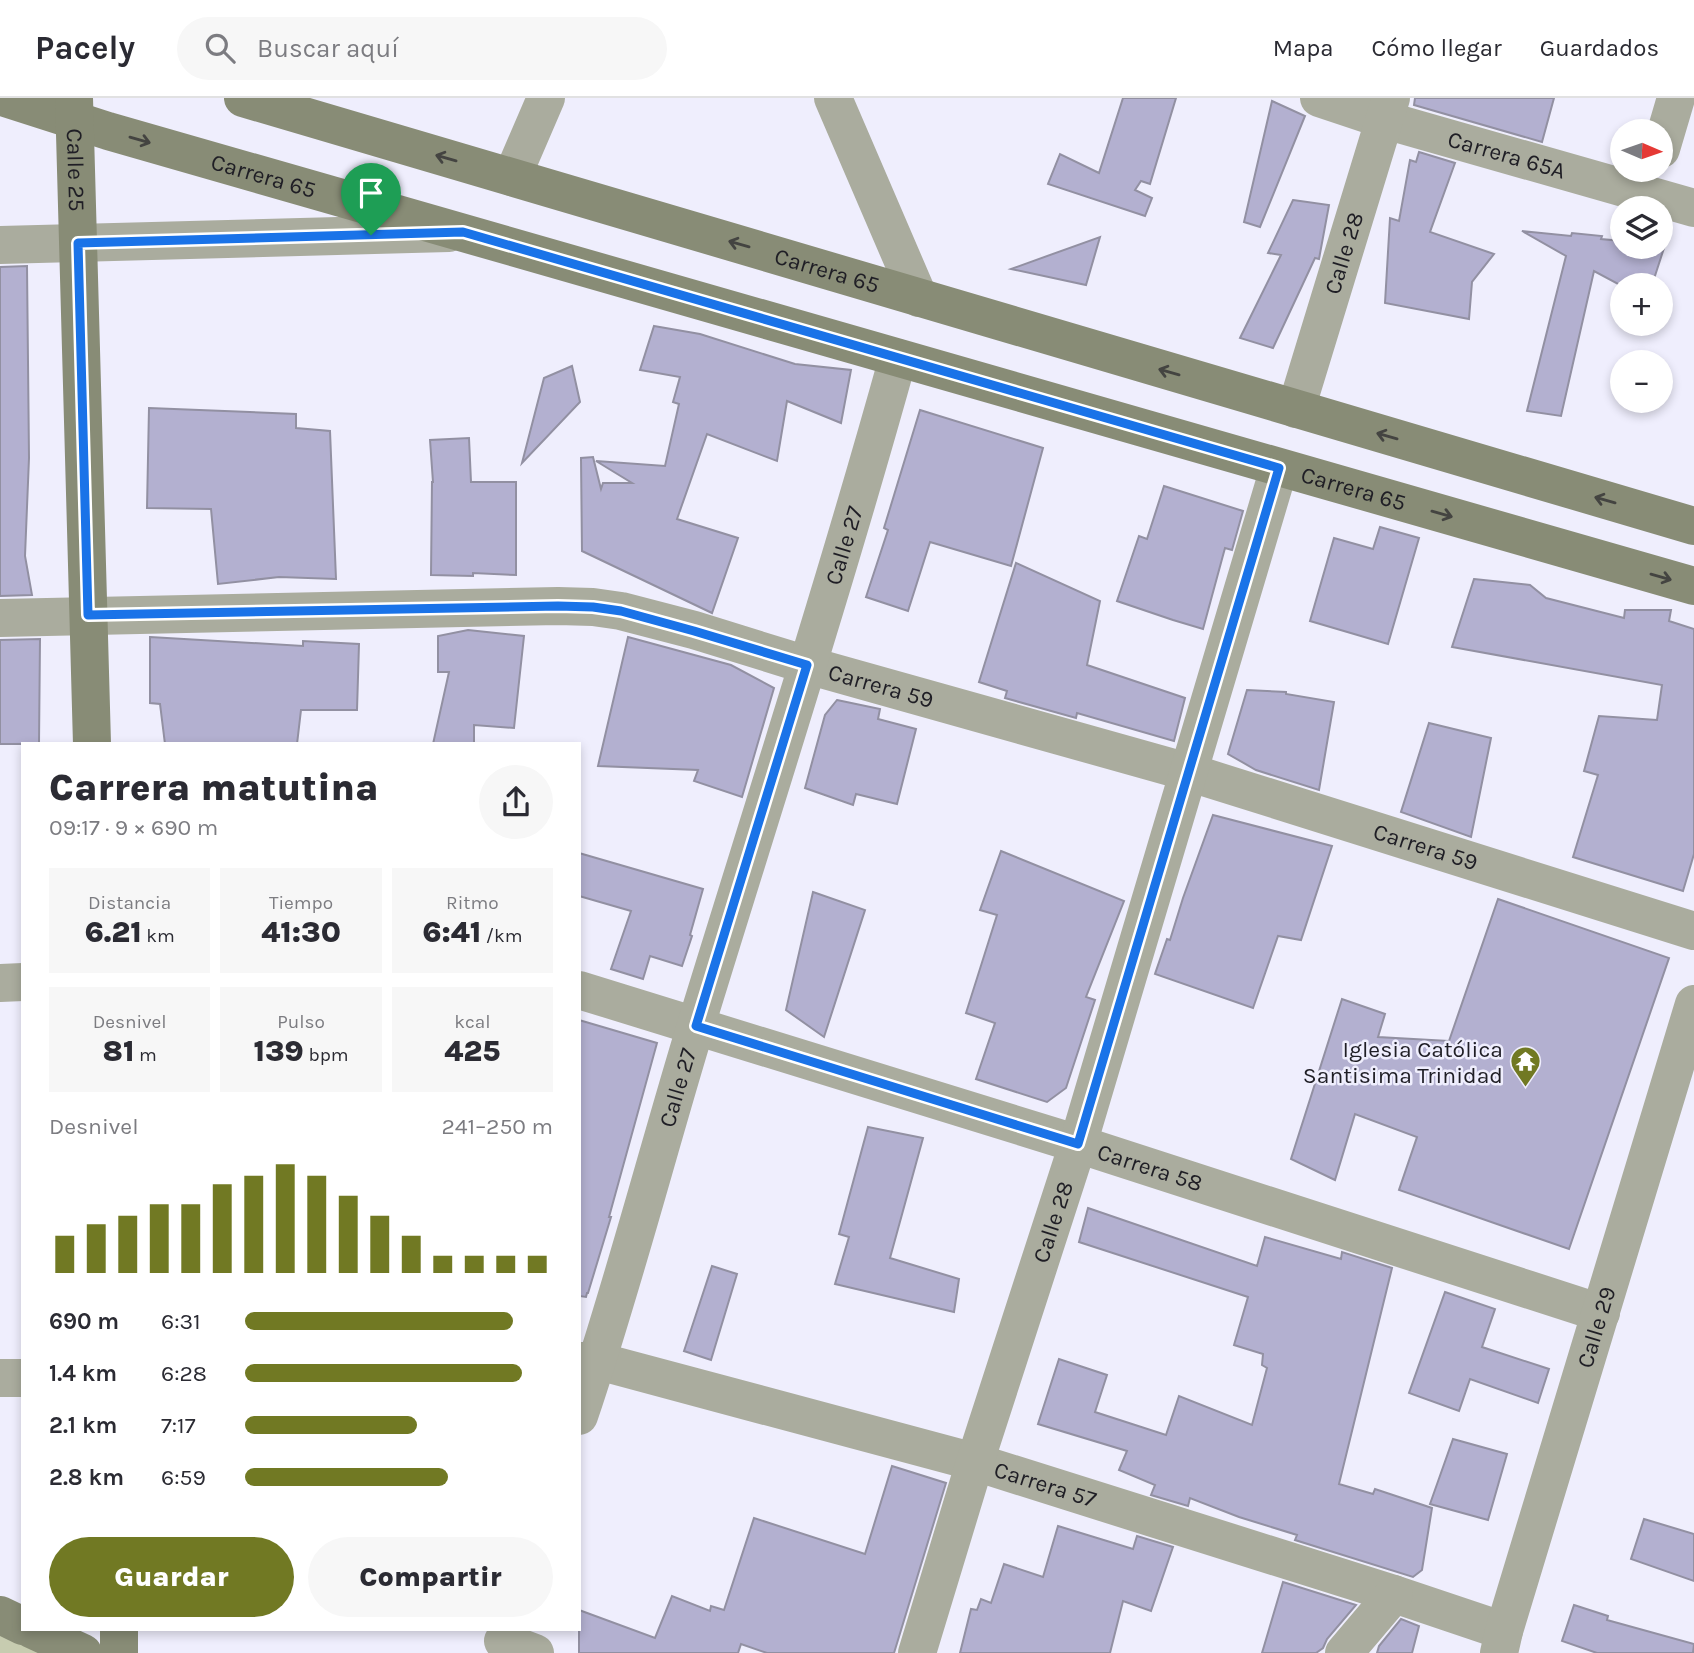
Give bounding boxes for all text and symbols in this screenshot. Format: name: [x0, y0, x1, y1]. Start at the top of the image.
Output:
search box: [177, 17, 667, 80]
text: Pacely: [35, 29, 135, 67]
icon: search: [201, 29, 239, 67]
text: Buscar aquí: [257, 33, 399, 64]
text: Mapa: [1273, 34, 1333, 62]
text: Cómo llegar: [1371, 34, 1502, 62]
text: Guardados: [1540, 34, 1659, 62]
north arrow: [1610, 119, 1673, 182]
map controls: [1610, 119, 1673, 413]
street label: Carrera 65A: [1445, 126, 1568, 185]
street label: Calle 25: [61, 128, 90, 212]
one-way arrow: [128, 134, 151, 147]
street label: Carrera 65: [208, 148, 319, 204]
one-way arrow: [435, 150, 457, 163]
pin: [341, 163, 401, 235]
icon: arrive: [352, 174, 390, 212]
button: layers: [1610, 196, 1673, 259]
street label: Calle 28: [1319, 209, 1369, 298]
one-way arrow: [728, 236, 750, 249]
street label: Carrera 65: [771, 243, 883, 299]
button: +: [1610, 273, 1673, 336]
button: −: [1610, 350, 1673, 413]
one-way arrow: [1158, 364, 1180, 377]
one-way arrow: [1376, 428, 1398, 441]
street label: Carrera 65: [1298, 461, 1409, 517]
one-way arrow: [1594, 493, 1616, 506]
street label: Calle 27: [820, 503, 869, 588]
one-way arrow: [1431, 509, 1453, 522]
one-way arrow: [1649, 571, 1671, 584]
street label: Carrera 59: [825, 659, 937, 714]
text: Carrera matutina: [49, 765, 379, 810]
button: share: [479, 765, 553, 839]
text: 09:17 · 9 × 690 m: [49, 814, 218, 841]
street label: Carrera 59: [1370, 818, 1481, 876]
text: Distancia: [88, 892, 171, 914]
text: Tiempo: [269, 892, 333, 914]
text: Ritmo: [446, 892, 499, 914]
text: 6.21: [84, 914, 142, 950]
text: 41:30: [261, 914, 341, 950]
text: 6:41: [422, 914, 481, 950]
text: km: [142, 925, 175, 947]
text: /km: [481, 925, 522, 947]
text: Desnivel: [93, 1011, 167, 1033]
text: Pulso: [277, 1011, 325, 1033]
text: kcal: [454, 1011, 490, 1033]
text: 81: [103, 1033, 134, 1069]
text: 139: [253, 1033, 304, 1069]
text: 425: [444, 1033, 500, 1069]
place label: Iglesia Católica Santisima Trinidad: [1303, 1036, 1503, 1089]
text: m: [134, 1044, 157, 1066]
text: bpm: [304, 1044, 349, 1066]
street label: Calle 27: [654, 1045, 702, 1130]
temple icon: Iglesia Católica Santisima Trinidad: [1509, 1045, 1543, 1089]
text: Desnivel: [49, 1113, 139, 1140]
text: 241–250 m: [441, 1113, 553, 1140]
street label: Carrera 58: [1094, 1138, 1206, 1197]
street label: Calle 28: [1027, 1178, 1079, 1266]
street label: Calle 29: [1571, 1283, 1622, 1371]
text: 690 m: [49, 1308, 119, 1335]
text: 6:31: [161, 1308, 201, 1335]
text: 1.4 km: [49, 1360, 117, 1387]
text: 6:28: [161, 1360, 207, 1387]
text: 2.1 km: [49, 1412, 117, 1439]
text: 7:17: [161, 1412, 196, 1439]
street label: Carrera 57: [991, 1456, 1100, 1513]
text: 2.8 km: [49, 1464, 124, 1491]
text: 6:59: [161, 1464, 206, 1491]
button: Guardar: [49, 1537, 294, 1617]
button: Compartir: [308, 1537, 553, 1617]

